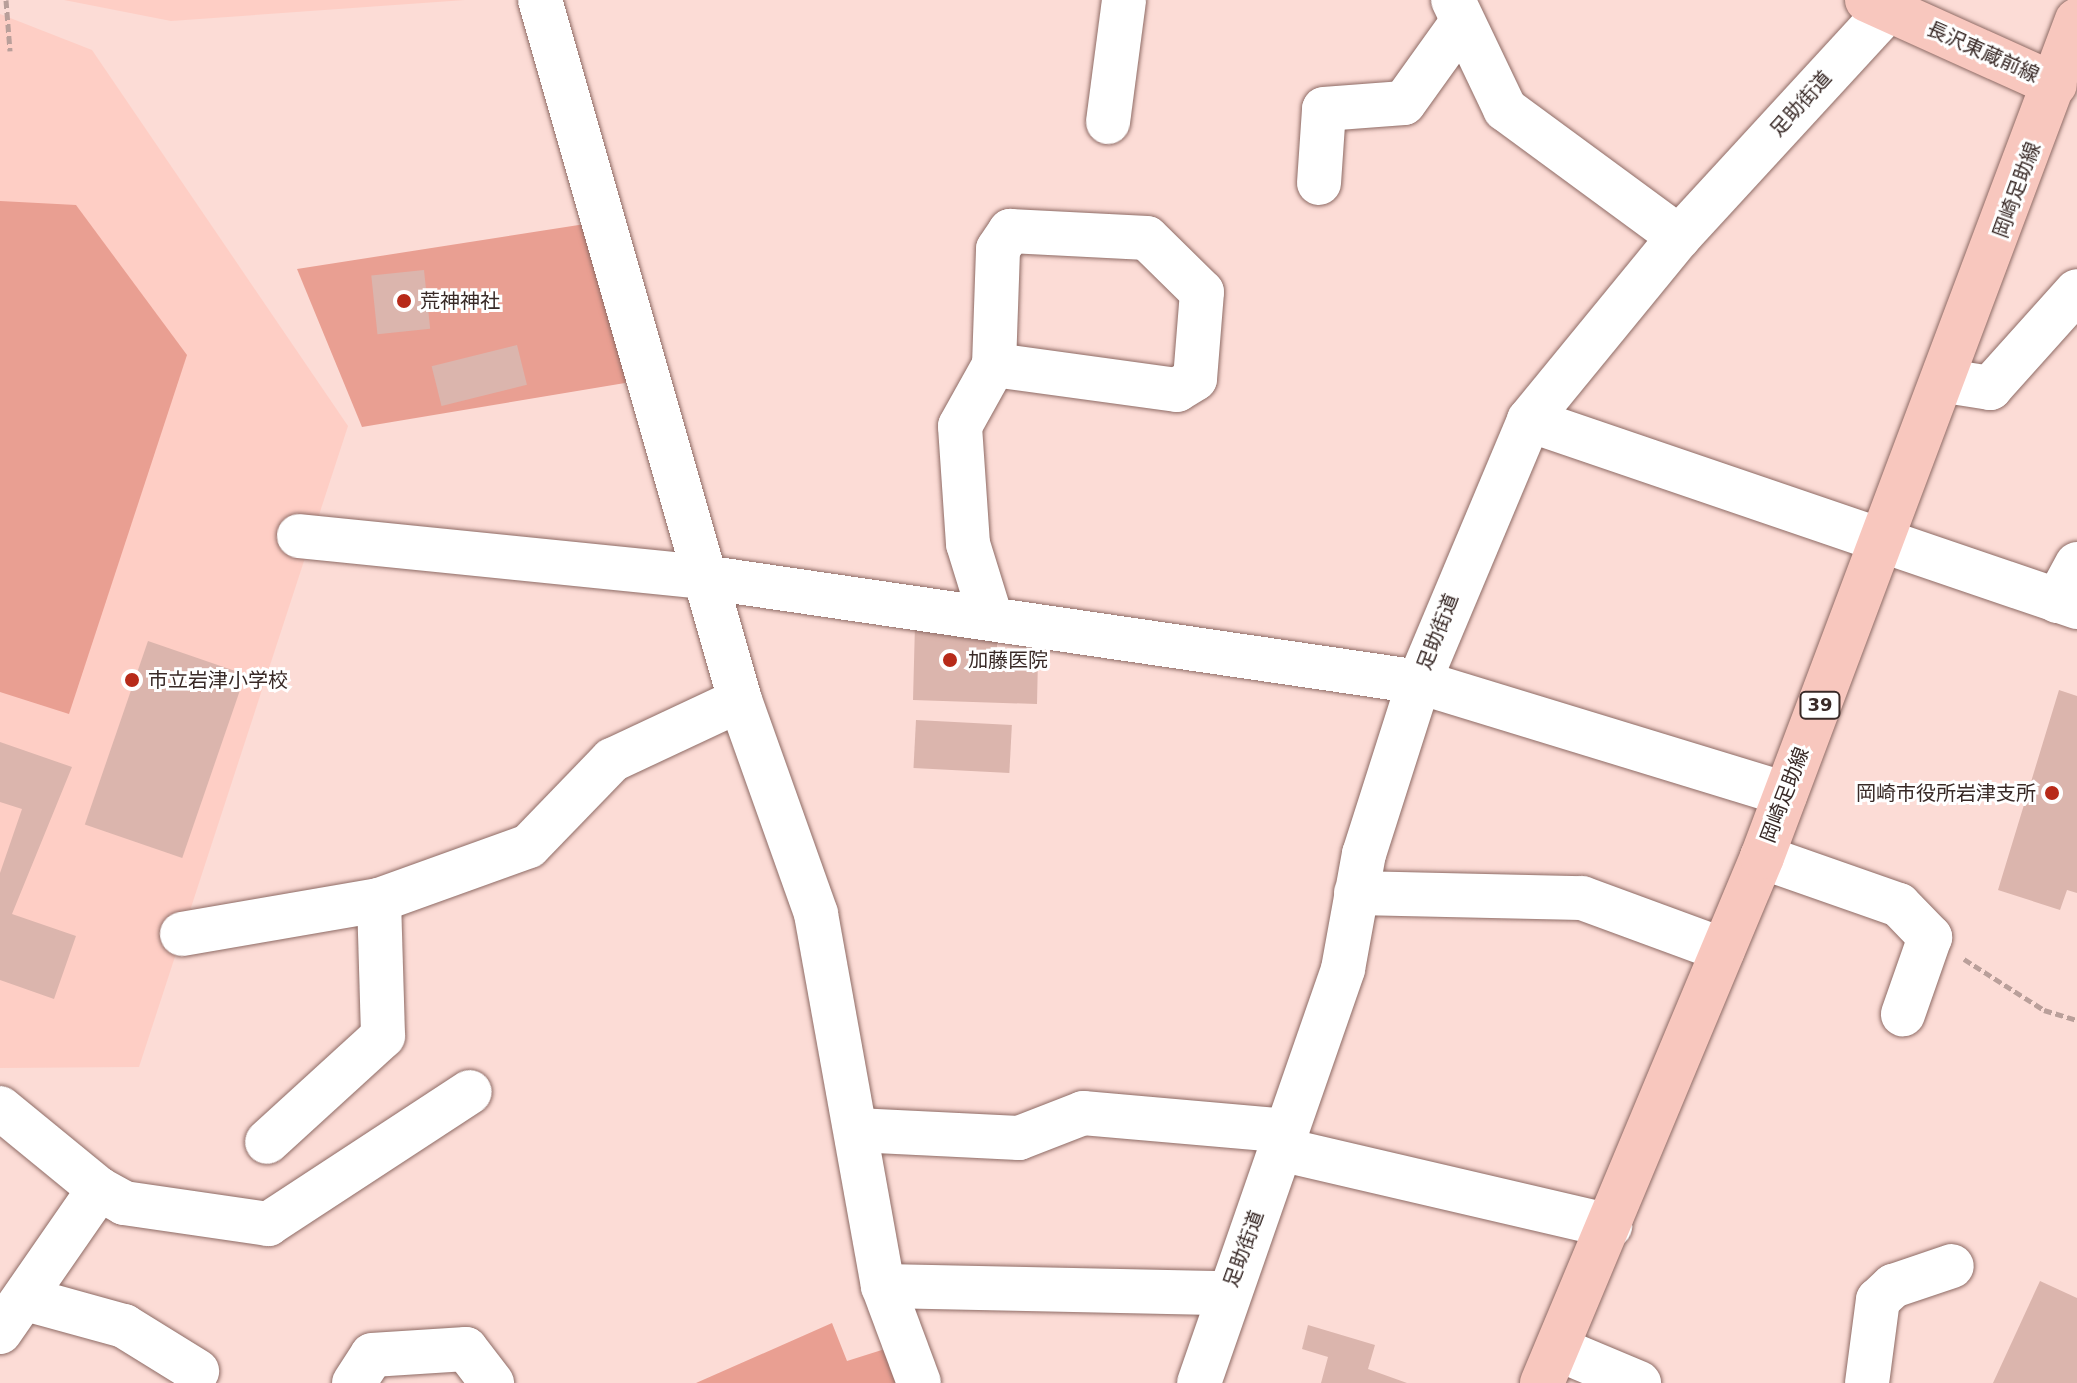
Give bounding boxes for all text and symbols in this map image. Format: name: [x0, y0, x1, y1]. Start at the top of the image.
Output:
street label: 長沢東蔵前線: [1923, 17, 2043, 87]
street label: 足助街道: [1765, 66, 1837, 142]
street label: 岡崎足助線: [1989, 139, 2045, 241]
place label: 荒神神社: [420, 289, 500, 313]
marker: 荒神神社: [395, 292, 413, 310]
street label: 足助街道: [1412, 590, 1464, 674]
place label: 加藤医院: [968, 648, 1048, 672]
marker: 加藤医院: [939, 649, 961, 671]
place label: 市立岩津小学校: [148, 668, 288, 692]
marker: 市立岩津小学校: [123, 671, 141, 689]
road number: 39: [1798, 691, 1842, 719]
street label: 岡崎足助線: [1756, 744, 1814, 846]
place label: 岡崎市役所岩津支所: [1856, 781, 2036, 805]
marker: 岡崎市役所岩津支所: [2043, 784, 2061, 802]
street label: 足助街道: [1219, 1207, 1269, 1291]

